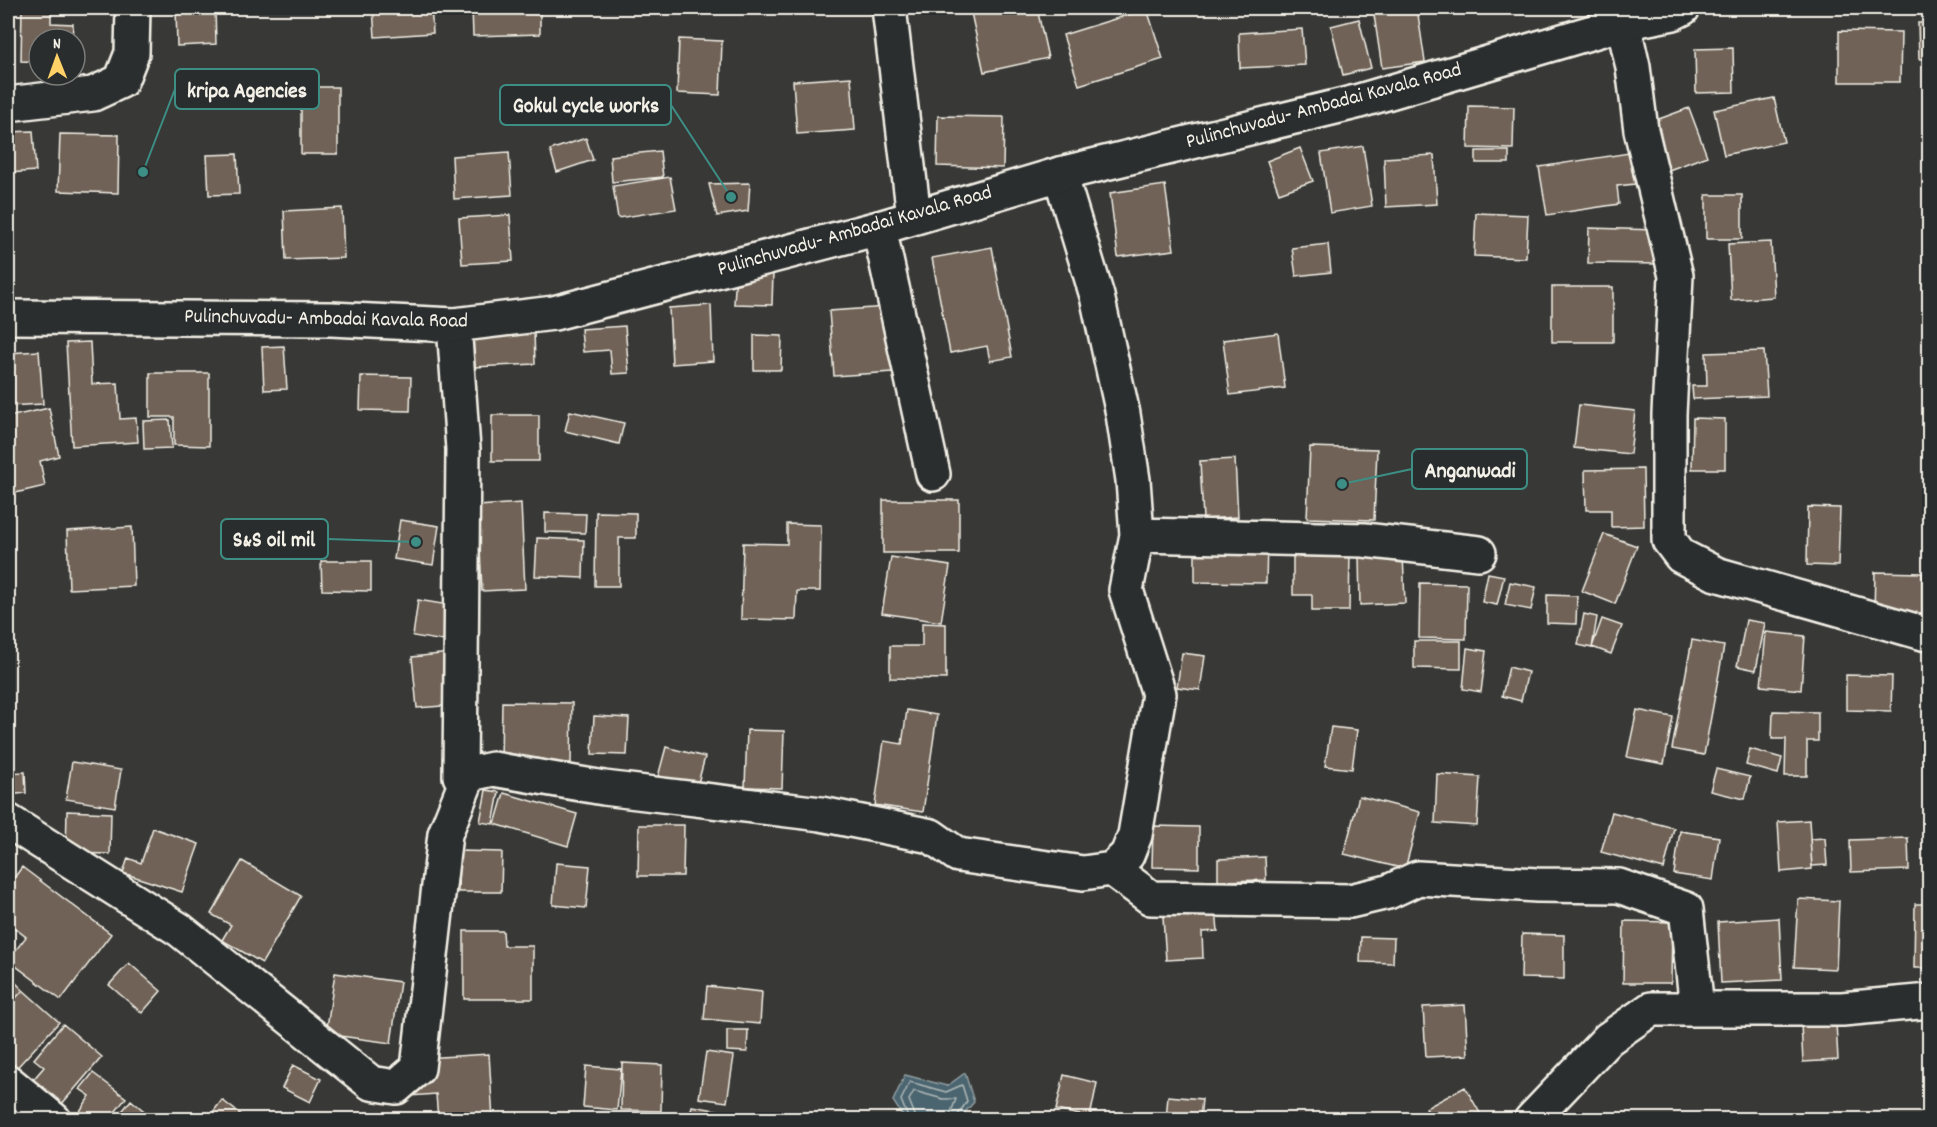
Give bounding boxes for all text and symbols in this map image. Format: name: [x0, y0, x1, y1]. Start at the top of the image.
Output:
north arrow: [27, 27, 87, 87]
text: N: [53, 33, 61, 56]
street label: Pulinchuvadu- Ambadai Kavala Road: [1183, 56, 1465, 158]
callout: kripa Agencies: [175, 69, 319, 109]
text: kripa Agencies: [187, 77, 307, 108]
callout: Gokul cycle works: [500, 85, 671, 125]
text: Gokul cycle works: [513, 92, 659, 123]
street label: Pulinchuvadu- Ambadai Kavala Road: [714, 178, 996, 286]
street label: Pulinchuvadu- Ambadai Kavala Road: [184, 303, 468, 337]
callout: Anganwadi: [1412, 449, 1527, 489]
text: Anganwadi: [1424, 457, 1516, 488]
callout: S&S oil mil: [221, 519, 328, 559]
text: S&S oil mil: [233, 526, 316, 557]

